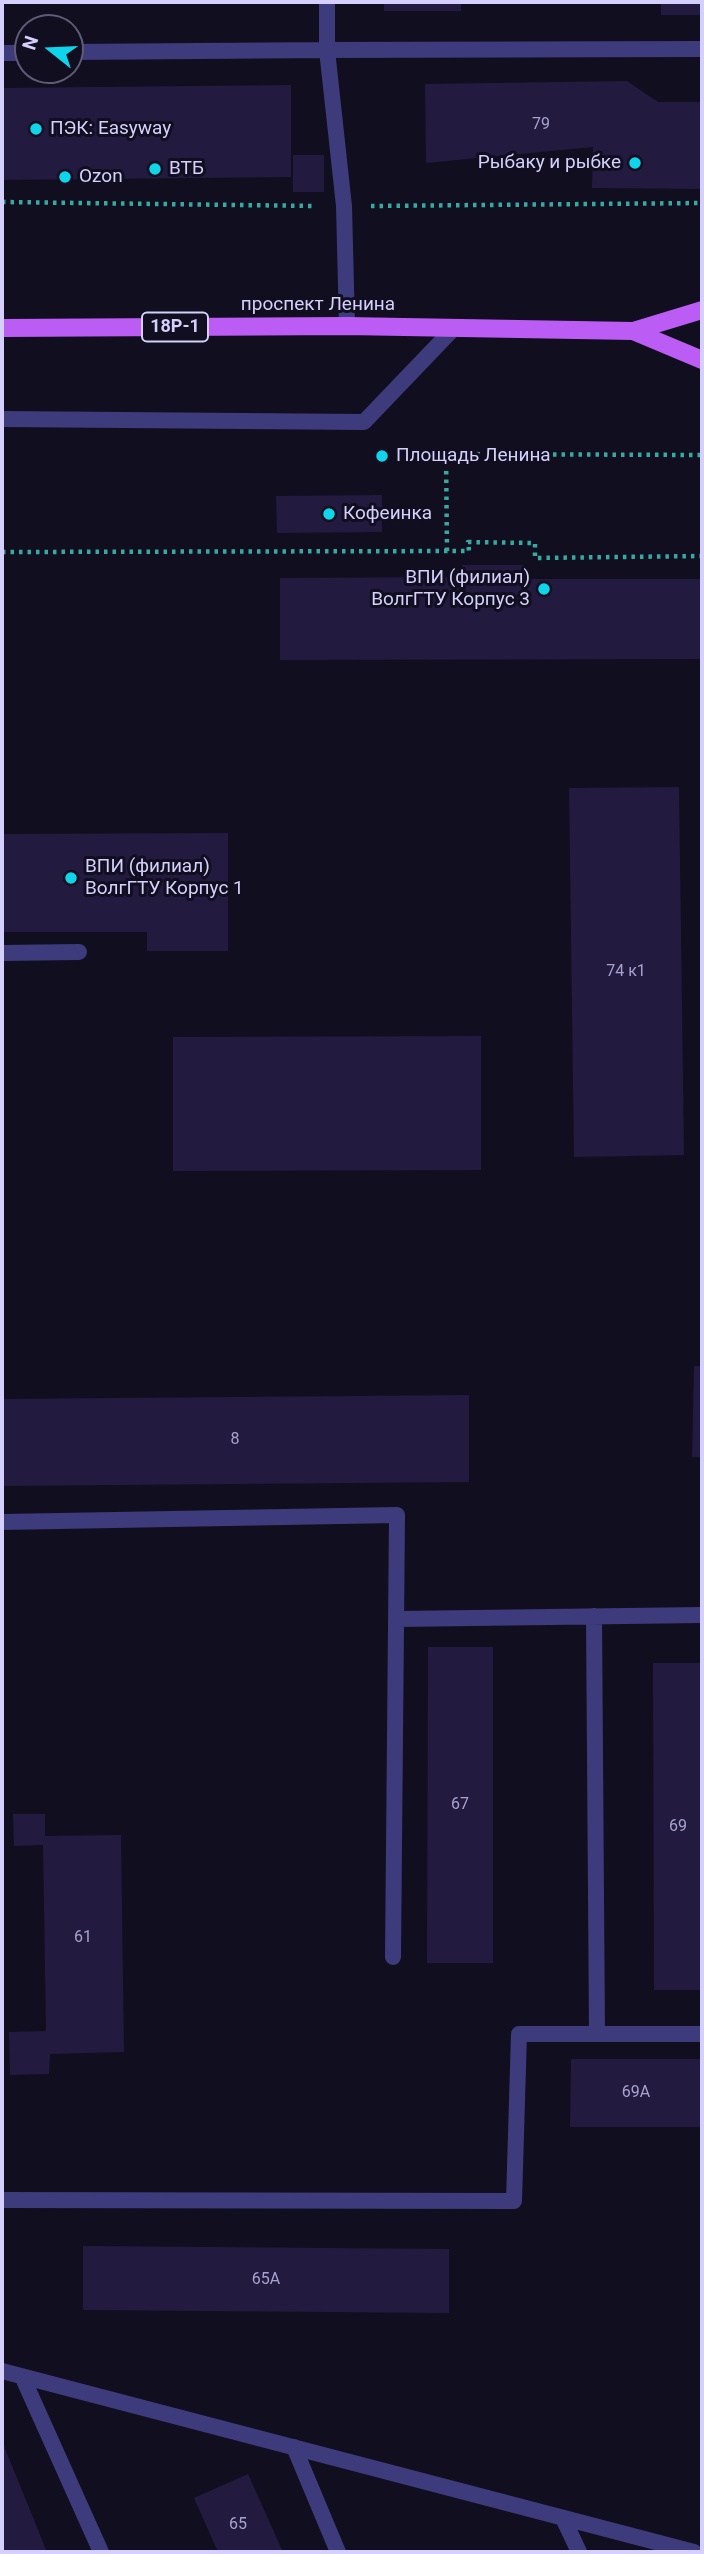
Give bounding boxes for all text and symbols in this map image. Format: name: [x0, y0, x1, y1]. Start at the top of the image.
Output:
north arrow: [14, 14, 84, 84]
text: N: [17, 33, 43, 53]
house number: 79: [532, 115, 550, 135]
place label: ПЭК: Easyway: [50, 118, 171, 140]
marker: ПЭК: Easyway: [28, 121, 44, 137]
place label: Рыбаку и рыбке: [478, 152, 621, 174]
marker: Рыбаку и рыбке: [627, 155, 643, 171]
place label: ВТБ: [169, 158, 204, 180]
marker: ВТБ: [147, 161, 163, 177]
place label: Ozon: [79, 166, 123, 188]
marker: Ozon: [57, 169, 73, 185]
street label: проспект Ленина: [241, 294, 395, 316]
road number: 18Р-1: [142, 312, 208, 342]
place label: Площадь Ленина: [396, 445, 551, 467]
marker: Площадь Ленина: [374, 448, 390, 464]
place label: Кофеинка: [343, 503, 432, 525]
marker: Кофеинка: [321, 506, 337, 522]
place label: ВПИ (филиал) ВолгГТУ Корпус 3: [371, 567, 530, 611]
marker: ВПИ (филиал) ВолгГТУ Корпус 3: [536, 581, 552, 597]
place label: ВПИ (филиал) ВолгГТУ Корпус 1: [85, 856, 244, 900]
marker: ВПИ (филиал) ВолгГТУ Корпус 1: [63, 870, 79, 886]
house number: 74 к1: [606, 962, 646, 982]
house number: 8: [231, 1430, 239, 1450]
house number: 67: [451, 1795, 469, 1815]
house number: 69: [669, 1817, 687, 1837]
house number: 61: [74, 1928, 92, 1948]
house number: 69А: [622, 2083, 650, 2103]
house number: 65А: [252, 2270, 280, 2290]
house number: 65: [229, 2515, 247, 2535]

